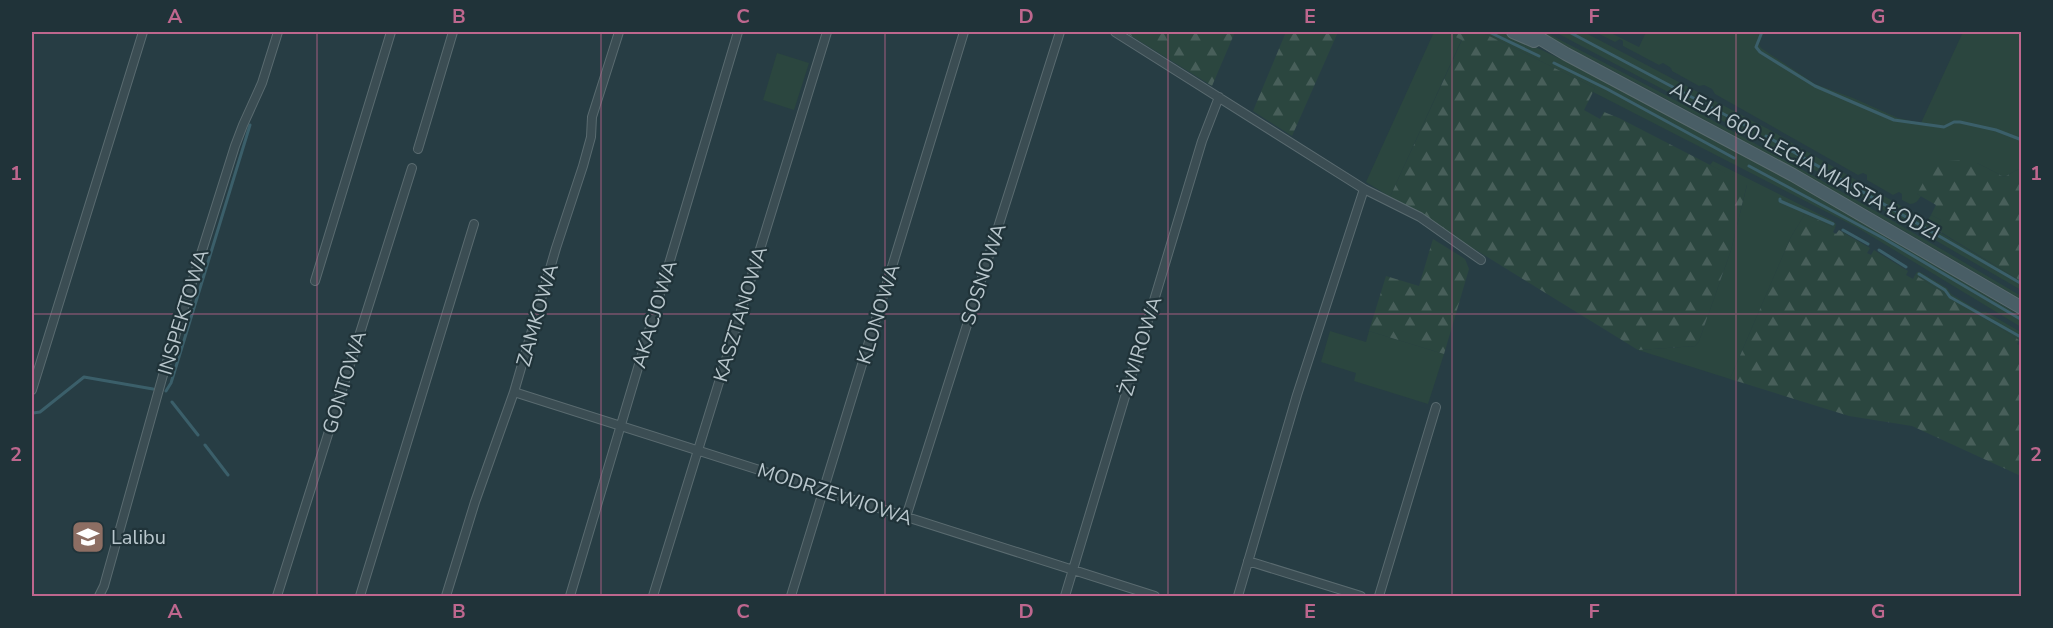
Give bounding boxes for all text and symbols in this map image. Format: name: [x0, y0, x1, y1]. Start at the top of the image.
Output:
text: A: [168, 3, 183, 30]
text: B: [452, 3, 466, 30]
text: C: [736, 3, 750, 30]
text: D: [1018, 3, 1034, 30]
text: E: [1304, 3, 1316, 30]
text: F: [1588, 3, 1600, 30]
text: G: [1871, 3, 1885, 30]
street label: ALEJA 600-LECIA MIASTA ŁODZI: [1665, 76, 1944, 247]
text: 1: [10, 160, 22, 187]
text: 1: [2030, 160, 2042, 187]
street label: SOSNOWA: [954, 220, 1013, 328]
street label: KASZTANOWA: [707, 243, 774, 385]
street label: INSPEKTOWA: [152, 246, 216, 378]
street label: AKACJOWA: [625, 257, 684, 371]
street label: ZAMKOWA: [510, 260, 565, 370]
street label: KLONOWA: [850, 260, 907, 367]
street label: ŻWIROWA: [1113, 293, 1169, 399]
street label: GONTOWA: [316, 327, 373, 437]
text: 2: [10, 441, 22, 468]
text: 2: [2030, 441, 2042, 468]
street label: MODRZEWIOWA: [754, 457, 916, 532]
school or university icon: Lalibu: [70, 519, 106, 555]
place label: Lalibu: [111, 524, 166, 551]
text: A: [168, 598, 183, 625]
text: B: [452, 598, 466, 625]
text: C: [736, 598, 750, 625]
text: D: [1018, 598, 1034, 625]
text: E: [1304, 598, 1316, 625]
text: F: [1588, 598, 1600, 625]
text: G: [1871, 598, 1885, 625]

